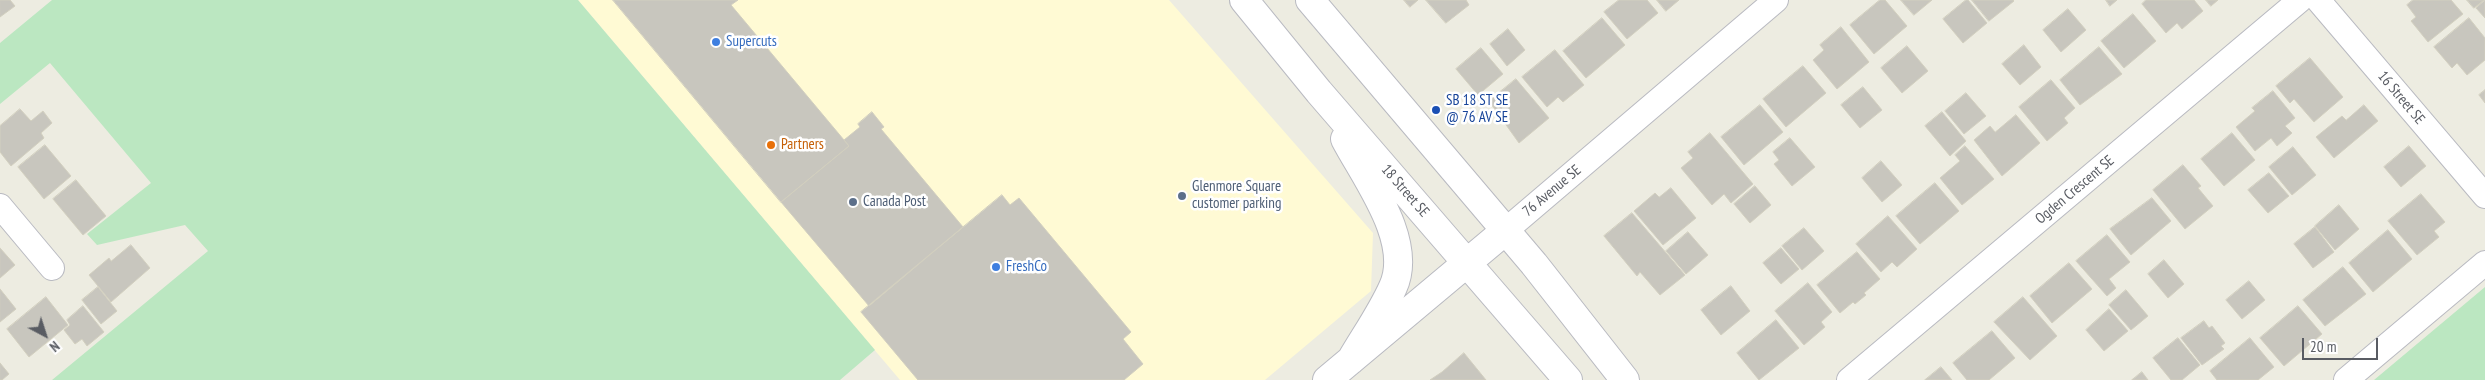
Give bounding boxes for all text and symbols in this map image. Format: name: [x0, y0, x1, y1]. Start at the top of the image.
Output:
place label: Supercuts: [726, 33, 777, 51]
marker: Supercuts: [710, 36, 722, 48]
street label: 16 Street SE: [2374, 68, 2428, 128]
place label: SB 18 ST SE @ 76 AV SE: [1446, 92, 1509, 127]
marker: SB 18 ST SE @ 76 AV SE: [1430, 104, 1442, 116]
place label: Partners: [781, 136, 824, 154]
marker: Partners: [765, 139, 777, 151]
street label: Ogden Crescent SE: [2032, 152, 2118, 228]
street label: 18 Street SE: [1377, 161, 1433, 221]
street label: 76 Avenue SE: [1519, 161, 1585, 221]
place label: Glenmore Square customer parking: [1192, 178, 1281, 213]
marker: Glenmore Square customer parking: [1176, 190, 1188, 202]
place label: Canada Post: [863, 193, 926, 211]
marker: Canada Post: [847, 196, 859, 208]
place label: FreshCo: [1006, 258, 1047, 276]
marker: FreshCo: [990, 261, 1002, 273]
north arrow: [20, 310, 70, 360]
scale bar: [2305, 328, 2381, 360]
text: N: [46, 337, 63, 356]
text: 20 m: [2310, 337, 2336, 356]

